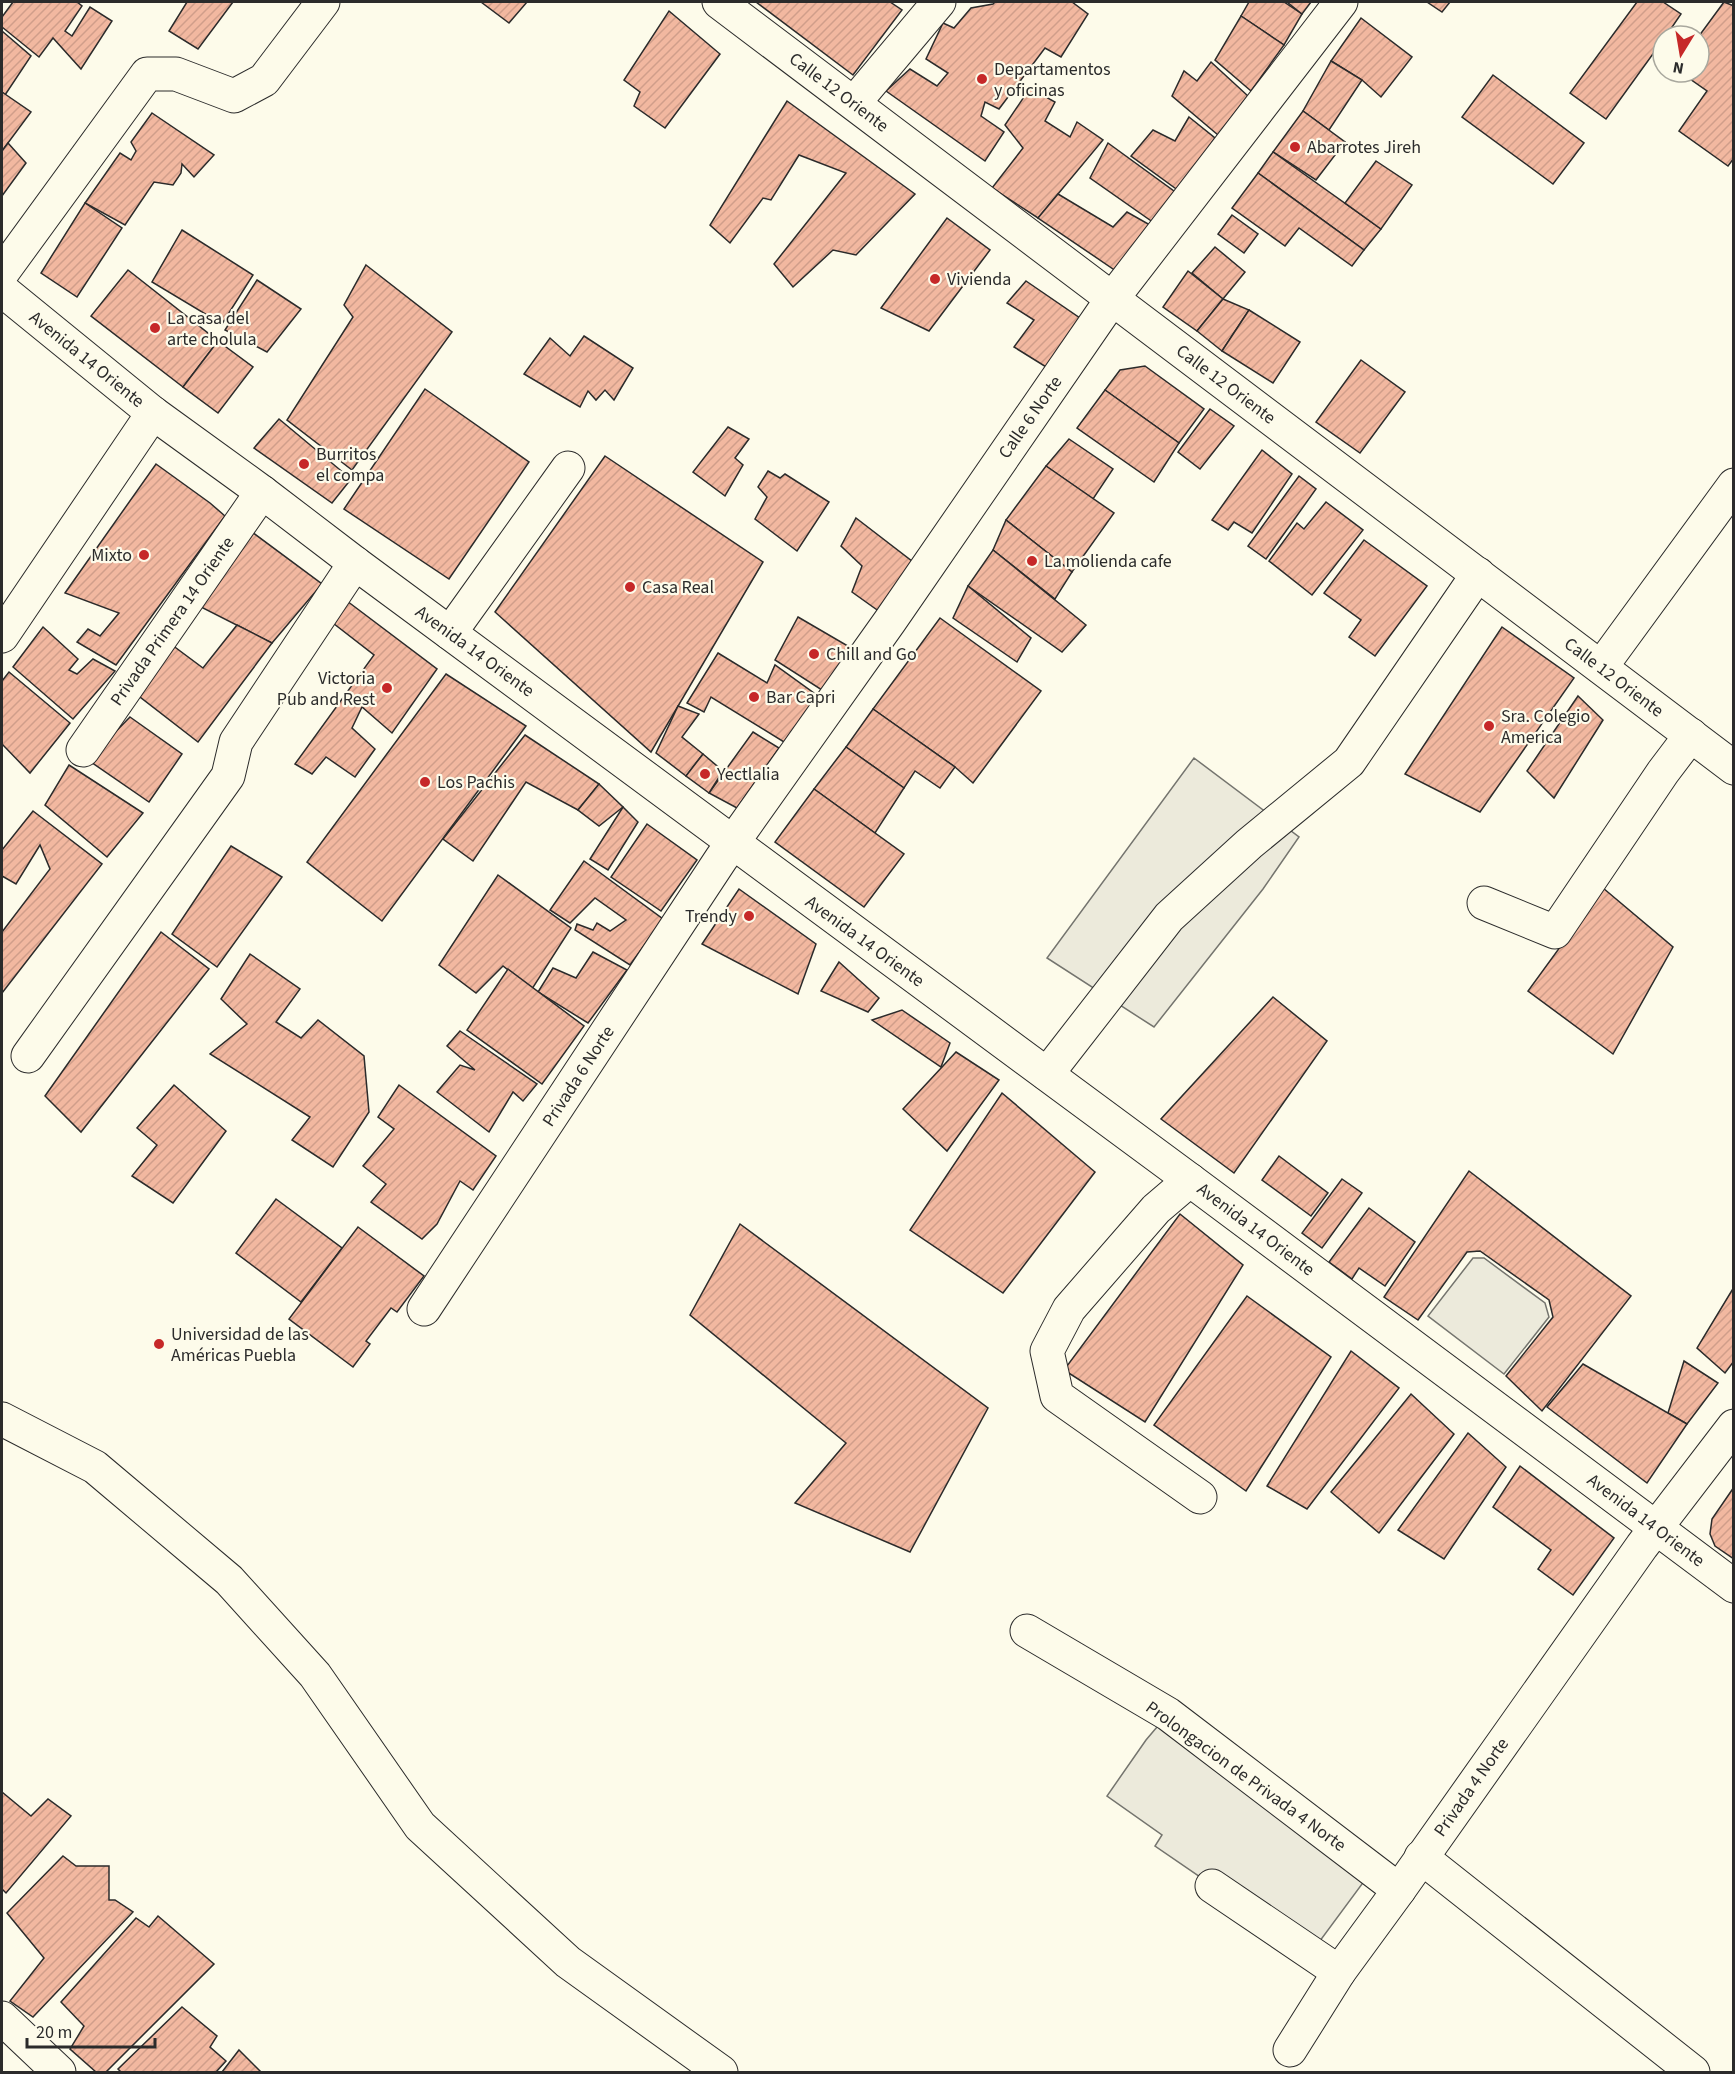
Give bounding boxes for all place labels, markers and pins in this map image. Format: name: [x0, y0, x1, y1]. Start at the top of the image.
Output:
place label: Departamentos y oficinas: [994, 57, 1111, 103]
marker: Departamentos y oficinas: [975, 72, 989, 86]
place label: Abarrotes Jireh: [1307, 135, 1421, 160]
marker: Abarrotes Jireh: [1288, 140, 1302, 154]
place label: Vivienda: [947, 267, 1011, 292]
marker: Vivienda: [928, 272, 942, 286]
place label: La casa del arte cholula: [167, 306, 256, 352]
marker: La casa del arte cholula: [148, 321, 162, 335]
place label: Burritos el compa: [316, 442, 384, 488]
marker: Burritos el compa: [297, 457, 311, 471]
place label: Mixto: [91, 543, 132, 568]
marker: Mixto: [137, 548, 151, 562]
place label: La molienda cafe: [1044, 549, 1172, 574]
marker: La molienda cafe: [1025, 554, 1039, 568]
place label: Casa Real: [642, 575, 714, 600]
marker: Casa Real: [623, 580, 637, 594]
place label: Chill and Go: [826, 642, 917, 667]
marker: Chill and Go: [807, 647, 821, 661]
place label: Victoria Pub and Rest: [277, 666, 375, 712]
marker: Victoria Pub and Rest: [380, 681, 394, 695]
place label: Bar Capri: [766, 685, 836, 710]
marker: Bar Capri: [747, 690, 761, 704]
place label: Sra. Colegio America: [1501, 704, 1590, 750]
marker: Sra. Colegio America: [1482, 719, 1496, 733]
place label: Yectlalia: [716, 762, 780, 787]
marker: Yectlalia: [698, 767, 712, 781]
place label: Los Pachis: [437, 770, 515, 795]
marker: Los Pachis: [418, 775, 432, 789]
place label: Trendy: [685, 904, 738, 929]
marker: Trendy: [742, 909, 756, 923]
place label: Universidad de las Américas Puebla: [171, 1322, 309, 1368]
marker: Universidad de las Américas Puebla: [152, 1337, 166, 1351]

